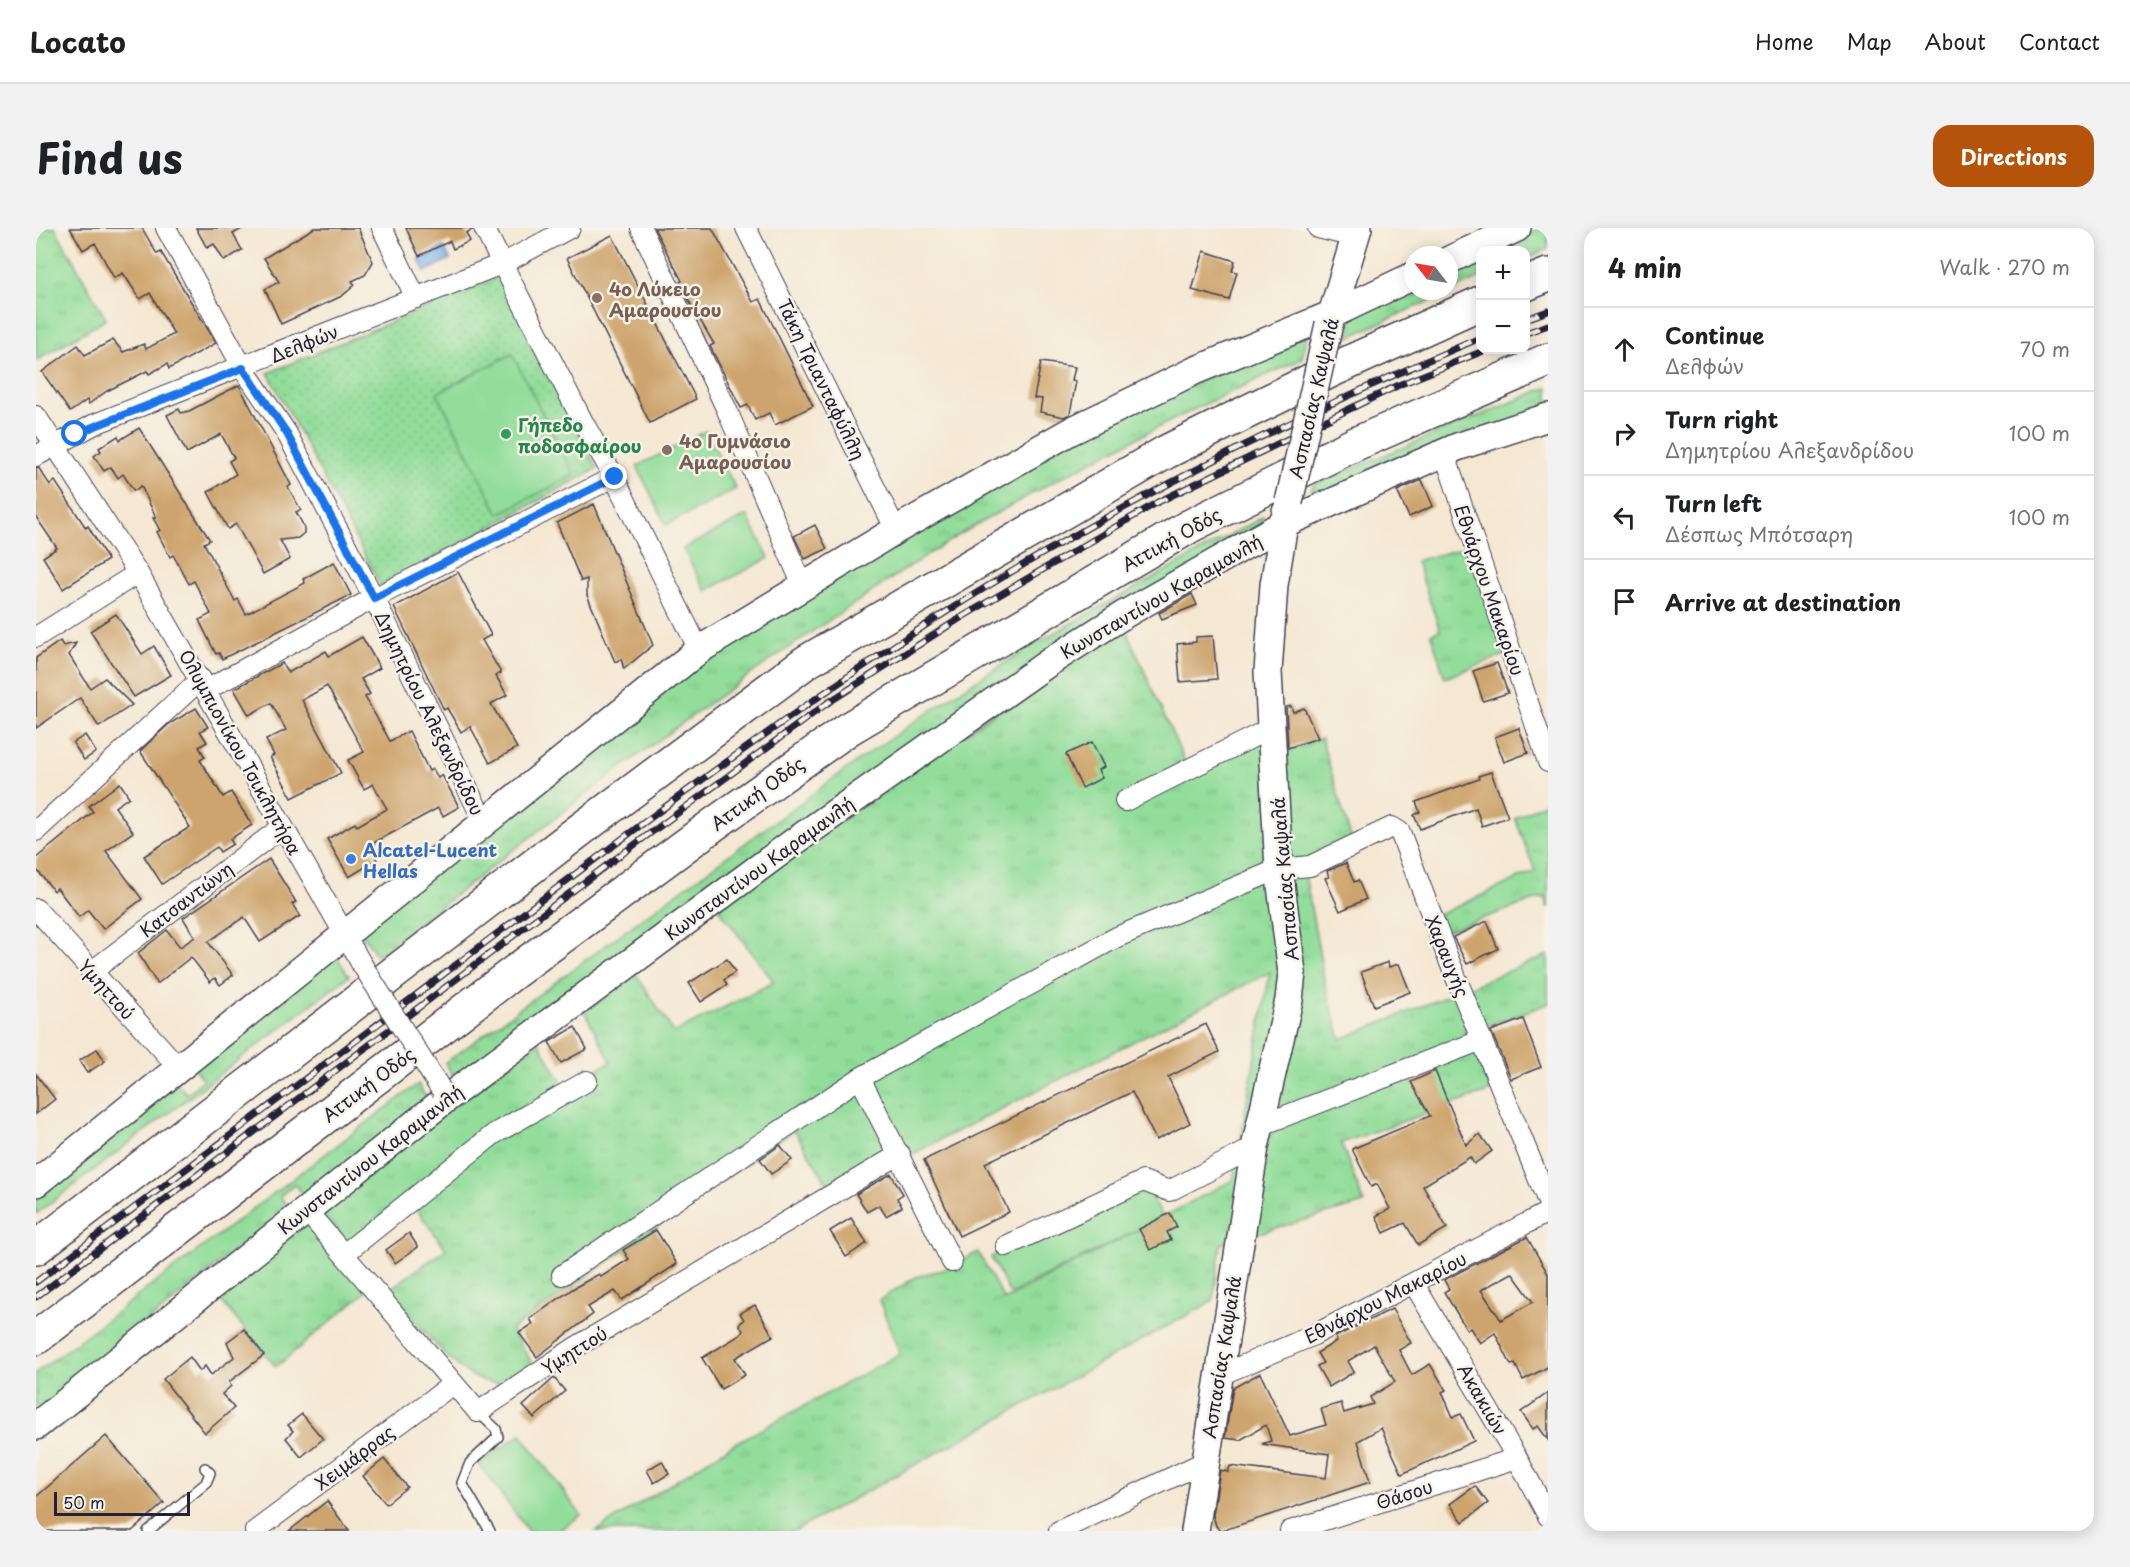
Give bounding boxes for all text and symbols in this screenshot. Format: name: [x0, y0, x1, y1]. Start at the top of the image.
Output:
text: Locato: [30, 20, 126, 63]
text: Home: [1755, 25, 1814, 57]
text: Map: [1847, 25, 1892, 57]
text: About: [1925, 25, 1986, 57]
text: Contact: [2019, 25, 2100, 57]
text: Find us: [36, 125, 183, 188]
button: Directions: [1933, 125, 2094, 187]
north arrow: [1404, 246, 1458, 300]
map controls: [1476, 246, 1530, 354]
button: +: [1476, 246, 1530, 300]
text: 4 min: [1608, 248, 1682, 287]
text: Walk · 270 m: [1939, 252, 2070, 282]
place label: 4ο Λύκειο Αμαρουσίου: [609, 275, 722, 323]
marker: 4ο Λύκειο Αμαρουσίου: [590, 291, 604, 305]
street label: Τάκη Τριανταφύλλη: [771, 294, 873, 464]
button: −: [1476, 300, 1530, 354]
street label: Ασπασίας Καψαλά: [1281, 315, 1345, 481]
street label: Δελφών: [266, 317, 342, 369]
text: Continue: [1665, 318, 1764, 351]
icon: ahead: [1608, 333, 1641, 366]
text: 70 m: [2020, 334, 2070, 364]
text: Δελφών: [1665, 351, 1744, 381]
text: Turn right: [1665, 402, 1778, 435]
place label: Γήπεδο ποδοσφαίρου: [518, 411, 642, 459]
icon: right: [1608, 417, 1641, 450]
text: 100 m: [2009, 418, 2070, 448]
route start: [61, 420, 87, 446]
marker: Γήπεδο ποδοσφαίρου: [499, 427, 513, 441]
place label: 4ο Γυμνάσιο Αμαρουσίου: [679, 427, 792, 475]
text: Δημητρίου Αλεξανδρίδου: [1665, 435, 1914, 465]
marker: 4ο Γυμνάσιο Αμαρουσίου: [660, 443, 674, 457]
route end: [601, 463, 627, 489]
text: Turn left: [1665, 486, 1762, 519]
street label: Αττική Οδός: [1116, 500, 1226, 578]
street label: Εθνάρχου Μακαρίου: [1448, 501, 1532, 679]
icon: left: [1608, 501, 1641, 534]
text: 100 m: [2009, 502, 2070, 532]
text: Δέσπως Μπότσαρη: [1665, 519, 1853, 549]
street label: Κωνσταντίνου Καραμανλή: [1055, 527, 1267, 665]
icon: arrive: [1608, 585, 1641, 618]
text: Arrive at destination: [1665, 585, 1901, 618]
street label: Δημητρίου Αλεξανδρίδου: [369, 606, 491, 820]
street label: Ολυμπιονίκου Τσικλητήρα: [173, 644, 309, 860]
street label: Αττική Οδός: [704, 750, 810, 836]
street label: Κωνσταντίνου Καραμανλή: [658, 790, 860, 946]
street label: Ασπασίας Καψαλά: [1263, 796, 1305, 962]
place label: Alcatel-Lucent Hellas: [363, 836, 498, 884]
marker: Alcatel-Lucent Hellas: [344, 852, 358, 866]
street label: Κατσαντώνη: [134, 855, 238, 943]
street label: Χαραυγής: [1419, 911, 1477, 1001]
street label: Υμηττού: [72, 953, 142, 1025]
street label: Αττική Οδός: [316, 1040, 420, 1128]
street label: Κωνσταντίνου Καραμανλή: [271, 1078, 469, 1240]
street label: Εθνάρχου Μακαρίου: [1299, 1244, 1471, 1350]
street label: Ασπασίας Καψαλά: [1195, 1273, 1247, 1440]
street label: Υμηττού: [536, 1319, 612, 1381]
street label: Ακακιών: [1452, 1358, 1514, 1440]
street label: Χειμάρρας: [308, 1418, 400, 1496]
street label: Θάσου: [1372, 1472, 1436, 1516]
scale bar: [54, 1489, 190, 1516]
text: 50 m: [63, 1490, 104, 1514]

